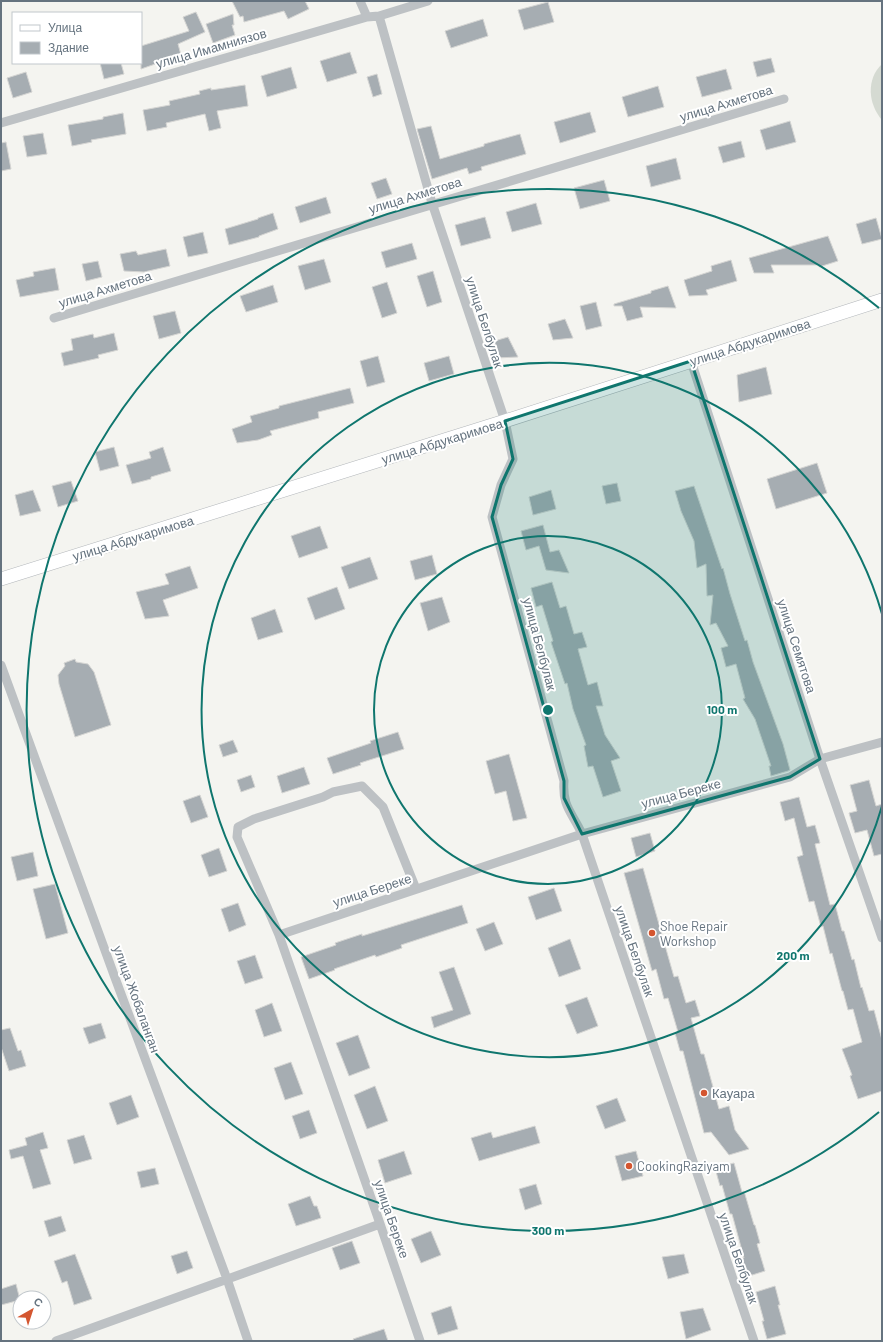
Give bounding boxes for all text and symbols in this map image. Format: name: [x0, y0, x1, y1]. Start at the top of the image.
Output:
legend: [12, 12, 142, 64]
text: Улица: [48, 20, 82, 35]
street label: улица Имамниязов: [154, 25, 268, 71]
text: Здание: [48, 40, 89, 55]
street label: улица Ахметова: [678, 81, 775, 125]
street label: улица Ахметова: [367, 173, 464, 217]
street label: улица Ахметова: [57, 267, 154, 311]
street label: улица Белбулак: [463, 274, 507, 370]
street label: улица Абдукаримова: [688, 315, 813, 369]
street label: улица Абдукаримова: [380, 415, 505, 467]
street label: улица Абдукаримова: [71, 512, 196, 564]
street label: улица Белбулак: [520, 596, 560, 692]
street label: улица Семятова: [774, 597, 820, 696]
text: 100 m: [707, 702, 737, 716]
centre of rings: [541, 703, 555, 717]
street label: улица Береке: [640, 775, 722, 811]
street label: улица Береке: [331, 870, 413, 910]
street label: улица Белбулак: [612, 903, 658, 999]
place label: Shoe Repair Workshop: [660, 918, 728, 949]
marker: Shoe Repair Workshop: [647, 928, 657, 938]
street label: улица Жобаланган: [110, 943, 164, 1055]
text: 200 m: [777, 948, 809, 962]
place label: Кауара: [712, 1085, 755, 1101]
marker: Кауара: [699, 1088, 709, 1098]
place label: CookingRaziyam: [637, 1158, 730, 1174]
marker: CookingRaziyam: [624, 1161, 634, 1171]
street label: улица Береке: [371, 1178, 413, 1260]
street label: улица Белбулак: [716, 1210, 762, 1306]
text: 300 m: [532, 1223, 564, 1237]
north arrow: [12, 1290, 52, 1330]
text: С: [31, 1294, 46, 1309]

